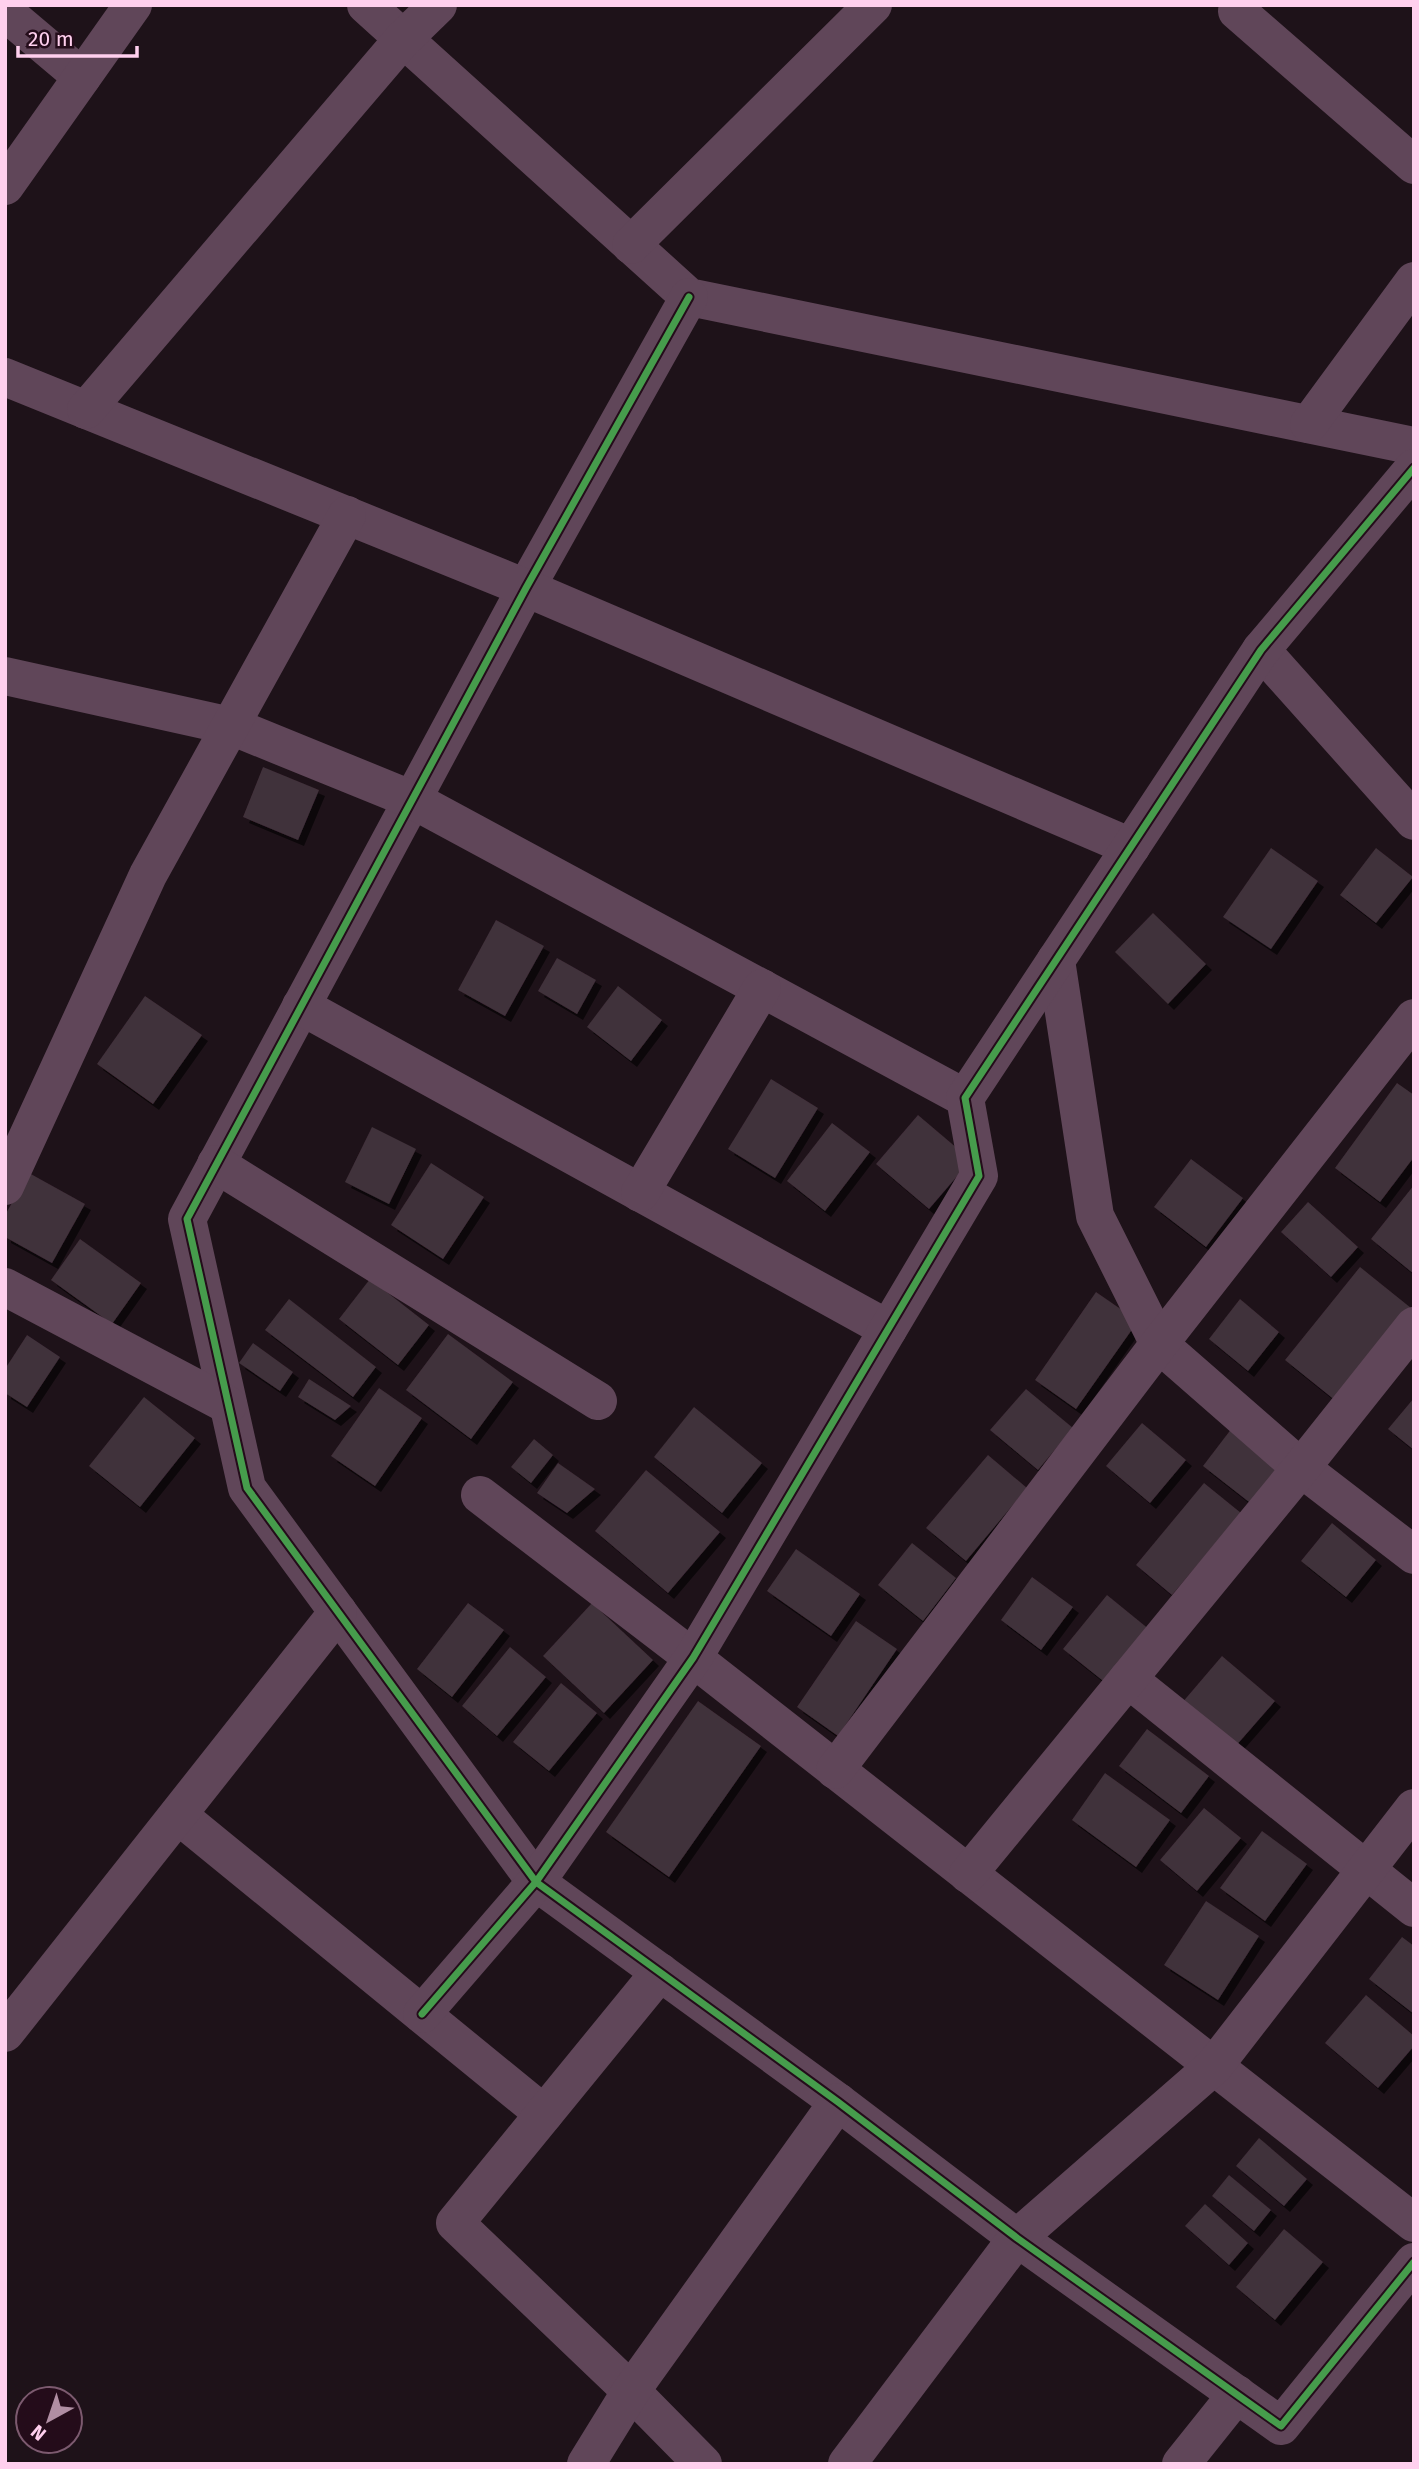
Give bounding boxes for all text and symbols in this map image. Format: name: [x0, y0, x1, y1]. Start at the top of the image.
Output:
scale bar: [18, 14, 136, 58]
text: 20 m: [28, 26, 74, 52]
north arrow: [14, 2385, 84, 2455]
text: N: [26, 2420, 51, 2446]

